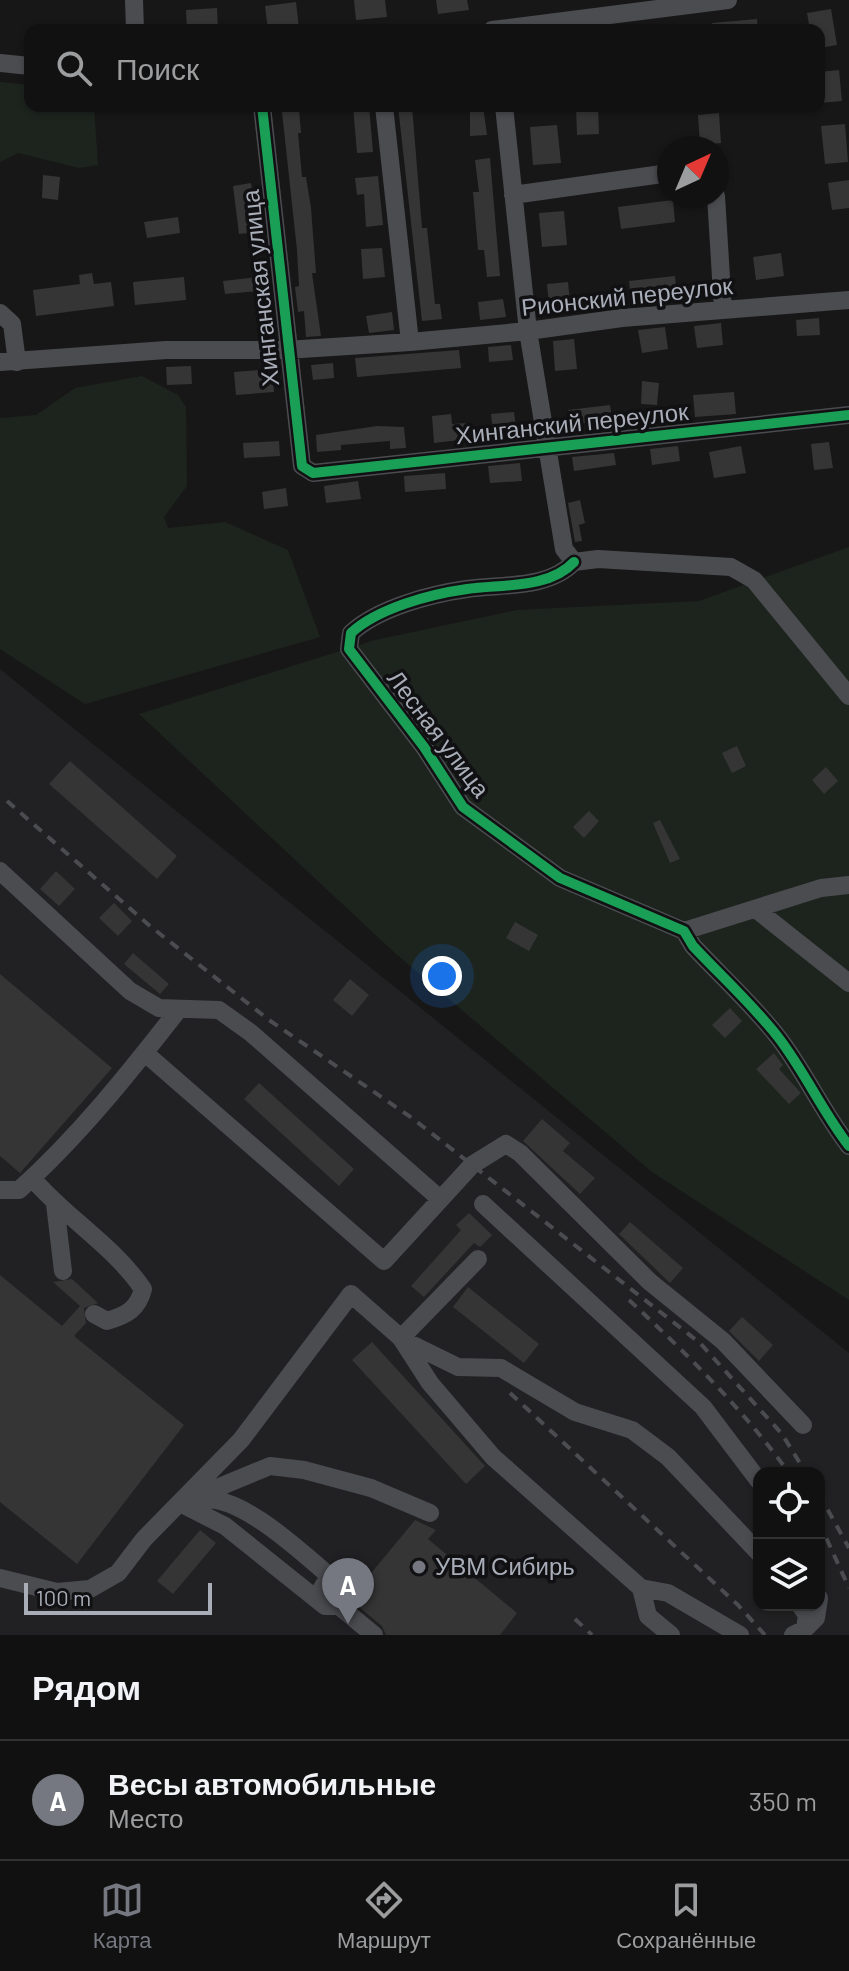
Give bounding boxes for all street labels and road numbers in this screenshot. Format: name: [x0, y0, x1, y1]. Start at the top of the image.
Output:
street label: Хинганская улица: [235, 188, 284, 388]
street label: Рионский переулок: [520, 270, 735, 321]
street label: Хинганский переулок: [454, 396, 690, 449]
street label: Лесная улица: [382, 664, 497, 803]

